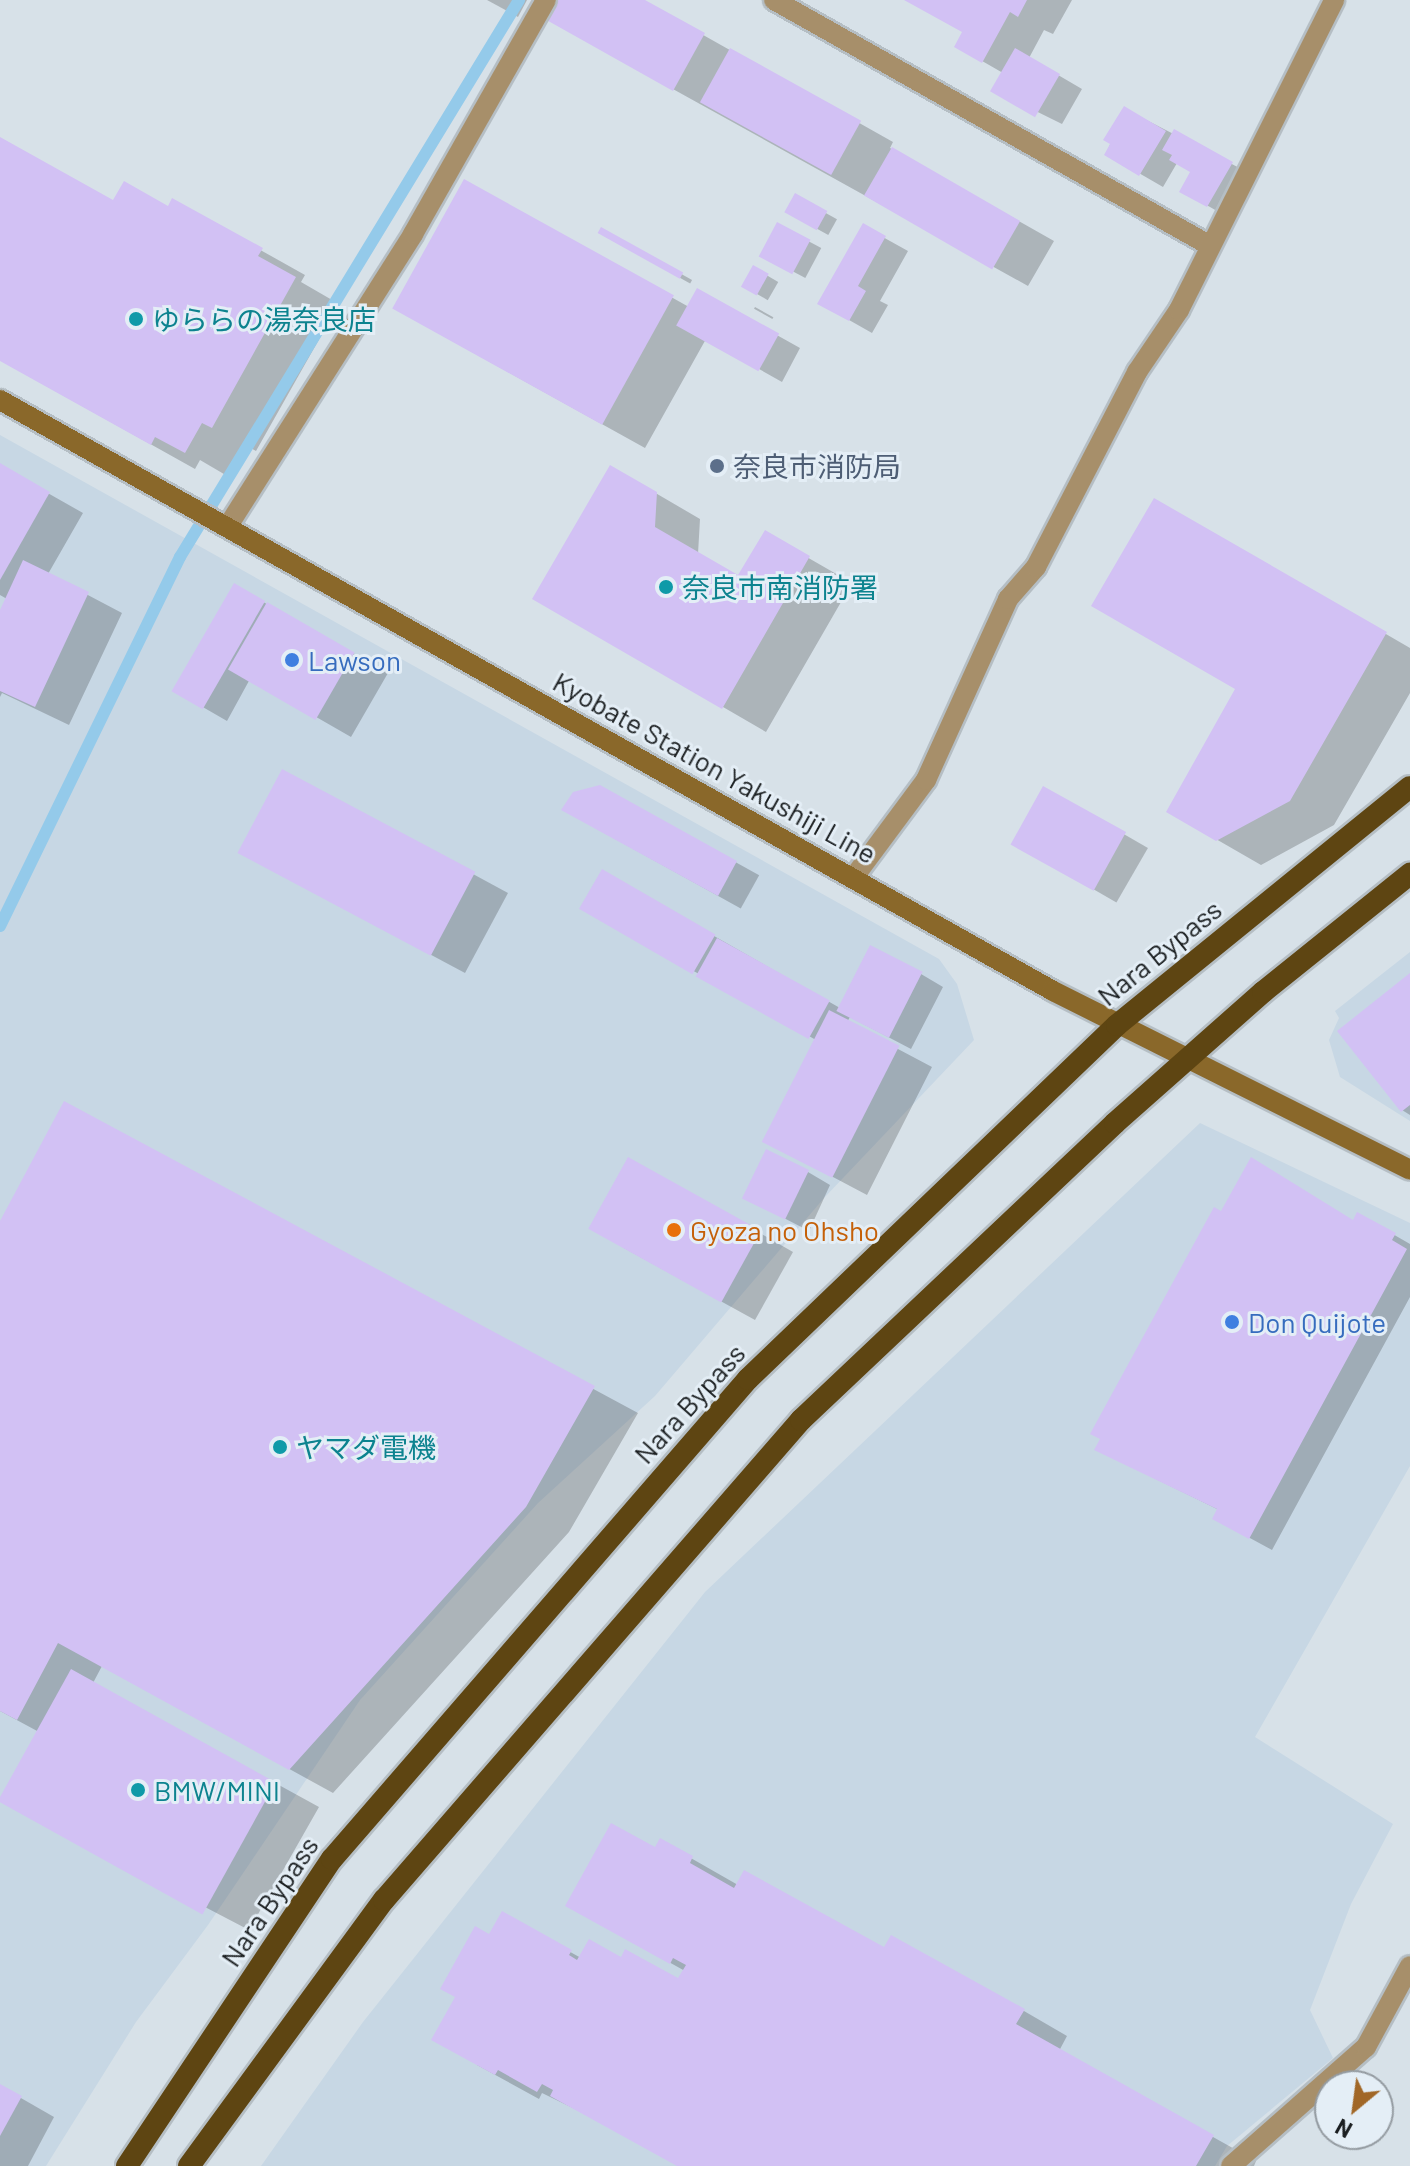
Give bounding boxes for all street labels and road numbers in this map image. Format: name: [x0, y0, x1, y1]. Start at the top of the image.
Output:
street label: Kyobate Station Yakushiji Line: [548, 664, 882, 870]
street label: Nara Bypass: [1090, 892, 1228, 1012]
street label: Nara Bypass: [626, 1336, 752, 1470]
street label: Nara Bypass: [213, 1829, 325, 1973]

